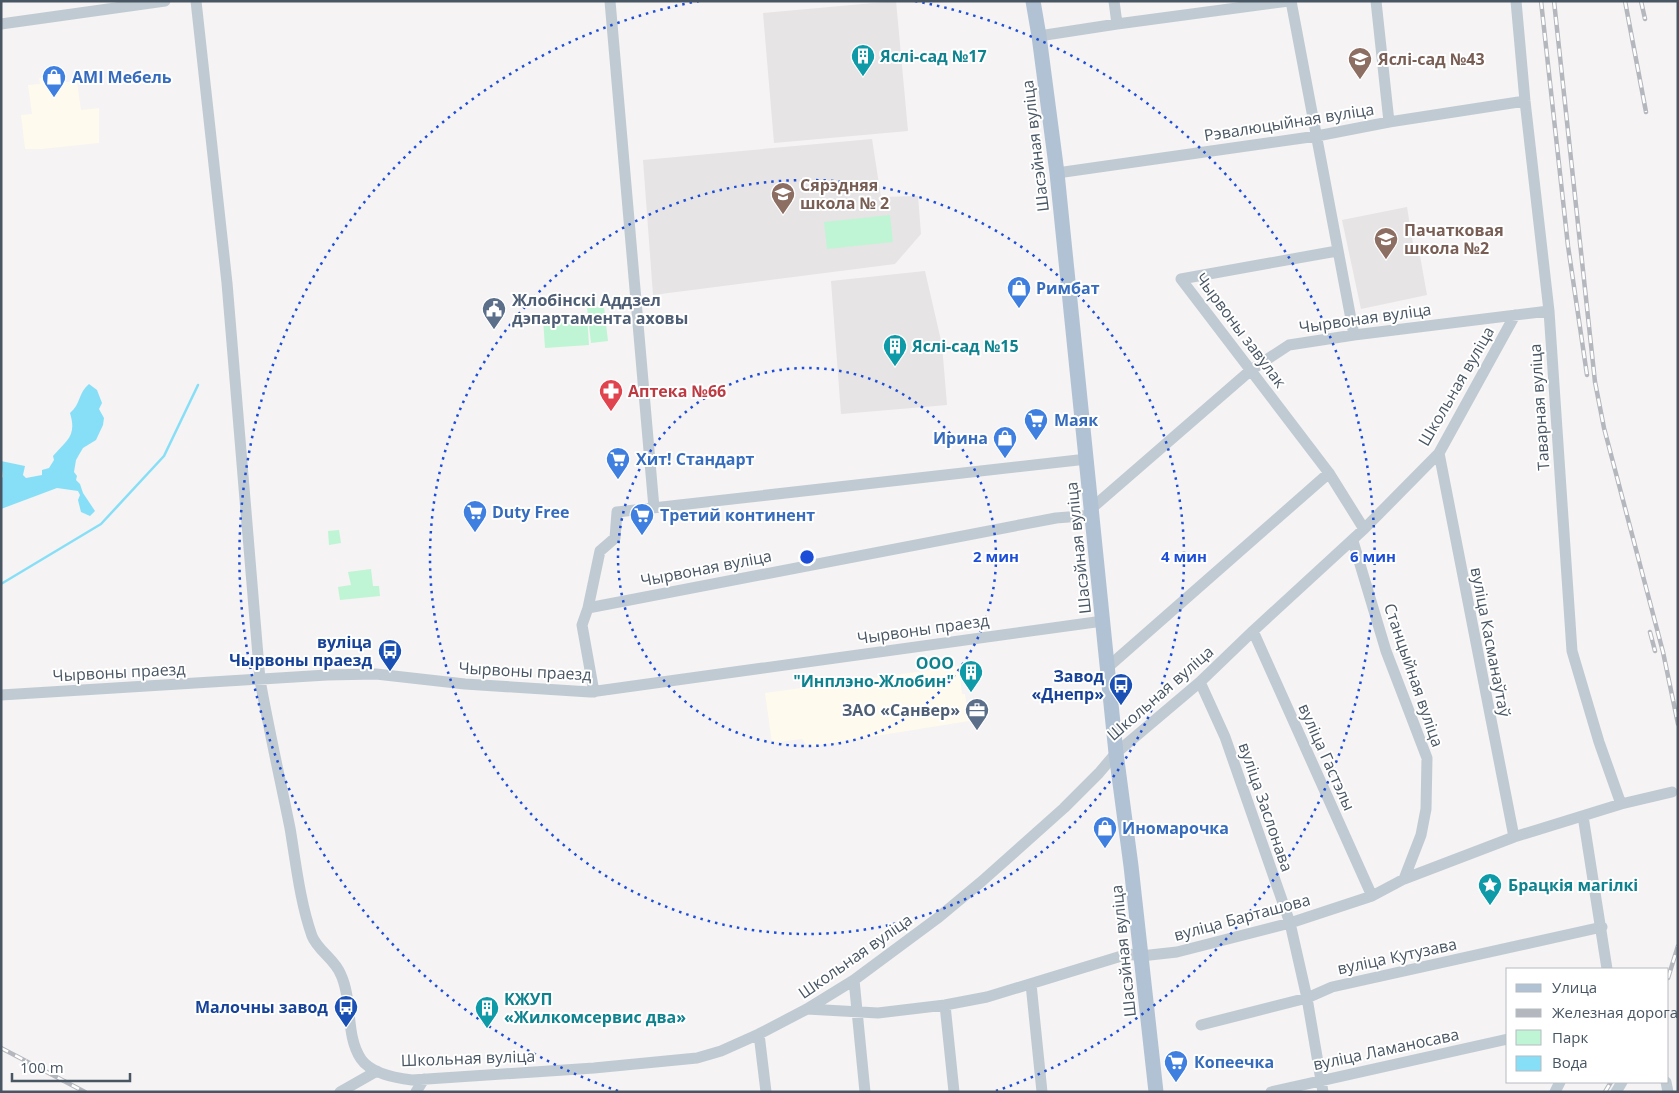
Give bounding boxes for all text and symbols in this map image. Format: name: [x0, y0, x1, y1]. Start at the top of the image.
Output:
building icon: Яслі-сад №17: [850, 43, 876, 77]
place label: Яслі-сад №17: [879, 45, 987, 67]
school or university icon: Яслі-сад №43: [1347, 46, 1373, 80]
place label: Яслі-сад №43: [1377, 48, 1485, 70]
shop icon: AMI Мебель: [41, 64, 67, 98]
place label: AMI Мебель: [72, 66, 172, 88]
street label: Шасэйная вуліца: [1016, 79, 1054, 213]
street label: Рэвалюцыйная вуліца: [1202, 98, 1376, 146]
place label: Сярэдняя школа № 2: [800, 174, 889, 214]
school or university icon: Сярэдняя школа № 2: [770, 181, 796, 215]
place label: Пачатковая школа №2: [1404, 219, 1504, 259]
school or university icon: Пачатковая школа №2: [1373, 226, 1399, 260]
street label: Чырвоны завулак: [1190, 268, 1292, 393]
shop icon: Римбат: [1006, 275, 1032, 309]
place label: Римбат: [1036, 277, 1100, 299]
place label: Жлобінскі Аддзел дэпартамента аховы: [512, 289, 688, 329]
public building icon: Жлобінскі Аддзел дэпартамента аховы: [481, 296, 507, 330]
street label: Чырвоная вуліца: [1297, 298, 1433, 338]
street label: Школьная вуліца: [1413, 322, 1499, 450]
building icon: Яслі-сад №15: [882, 333, 908, 367]
place label: Яслі-сад №15: [911, 335, 1019, 357]
street label: Таварная вуліца: [1524, 343, 1554, 471]
pharmacy icon: Аптека №66: [598, 378, 624, 412]
place label: Аптека №66: [628, 380, 726, 402]
supermarket icon: Маяк: [1023, 407, 1049, 441]
place label: Маяк: [1054, 409, 1098, 431]
shop icon: Ирина: [992, 425, 1018, 459]
place label: Ирина: [933, 427, 988, 449]
supermarket icon: Хит! Стандарт: [605, 446, 631, 480]
place label: Хит! Стандарт: [636, 448, 755, 470]
street label: Шасэйная вуліца: [1060, 481, 1096, 615]
supermarket icon: Duty Free: [462, 499, 488, 533]
place label: Duty Free: [492, 501, 570, 523]
supermarket icon: Третий континент: [629, 502, 655, 536]
place label: Третий континент: [660, 504, 815, 526]
street label: Чырвоная вуліца: [638, 544, 774, 592]
text: 2 мин: [973, 546, 1019, 566]
text: 4 мин: [1161, 546, 1207, 566]
text: 6 мин: [1350, 546, 1396, 566]
centre of rings: [798, 548, 816, 566]
street label: вуліца Касманаўтаў: [1466, 565, 1516, 720]
street label: Станцыйная вуліца: [1379, 600, 1449, 750]
street label: Чырвоны праезд: [856, 609, 990, 649]
place label: вуліца Чырвоны праезд: [229, 631, 372, 671]
bus stop icon: вуліца Чырвоны праезд: [377, 638, 403, 672]
street label: Школьная вуліца: [1102, 641, 1218, 745]
place label: ООО "Инплэно-Жлобин": [793, 652, 954, 692]
street label: Чырвоны праезд: [458, 657, 592, 685]
street label: Чырвоны праезд: [52, 658, 186, 686]
building icon: ООО "Инплэно-Жлобин": [958, 659, 984, 693]
place label: Завод «Днепр»: [1031, 665, 1104, 705]
bus stop icon: Завод «Днепр»: [1108, 672, 1134, 706]
office icon: ЗАО «Санвер»: [964, 697, 990, 731]
place label: ЗАО «Санвер»: [842, 699, 960, 721]
street label: вуліца Гастэлы: [1294, 700, 1360, 814]
street label: вуліца Заслонава: [1234, 739, 1298, 875]
shop icon: Иномарочка: [1092, 815, 1118, 849]
place label: Иномарочка: [1122, 817, 1229, 839]
place icon: Брацкія магілкі: [1477, 872, 1503, 906]
place label: Брацкія магілкі: [1508, 874, 1638, 896]
street label: Шасэйная вуліца: [1105, 884, 1141, 1018]
street label: вуліца Барташова: [1171, 888, 1313, 946]
street label: Школьная вуліца: [794, 908, 916, 1004]
street label: вуліца Кутузава: [1335, 933, 1459, 979]
legend: [1506, 968, 1669, 1083]
text: Улица: [1552, 977, 1597, 997]
place label: КЖУП «Жилкомсервис два»: [504, 988, 686, 1028]
bus stop icon: Малочны завод: [333, 994, 359, 1028]
building icon: КЖУП «Жилкомсервис два»: [474, 995, 500, 1029]
place label: Малочны завод: [195, 996, 328, 1018]
text: Железная дорога: [1552, 1002, 1678, 1022]
street label: вуліца Ламаносава: [1311, 1023, 1461, 1075]
text: Парк: [1552, 1027, 1588, 1047]
street label: Школьная вуліца: [400, 1045, 536, 1071]
supermarket icon: Копеечка: [1163, 1049, 1189, 1083]
scale bar: [12, 1050, 130, 1082]
place label: Копеечка: [1194, 1051, 1274, 1073]
text: Вода: [1552, 1052, 1588, 1072]
text: 100 m: [20, 1057, 64, 1077]

